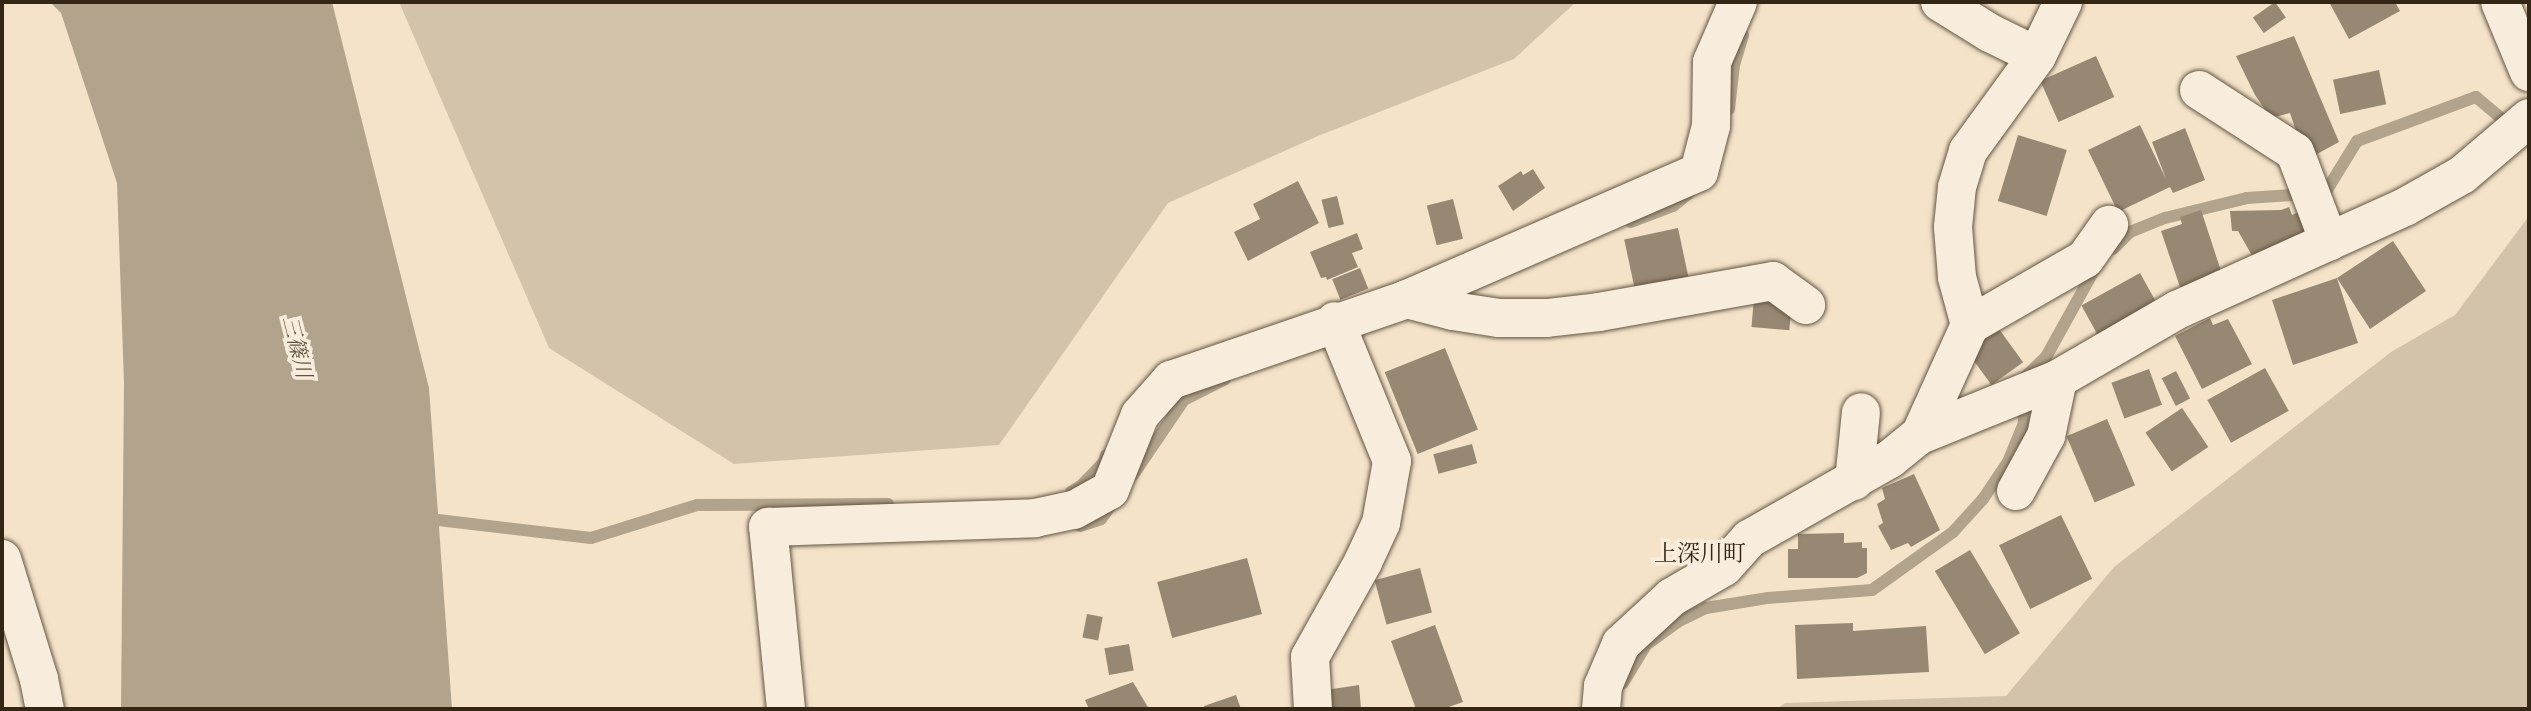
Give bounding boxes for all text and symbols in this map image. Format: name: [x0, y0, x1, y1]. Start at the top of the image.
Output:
water label: 三篠川: [277, 313, 317, 381]
district label: 上深川町: [1654, 539, 1746, 567]

